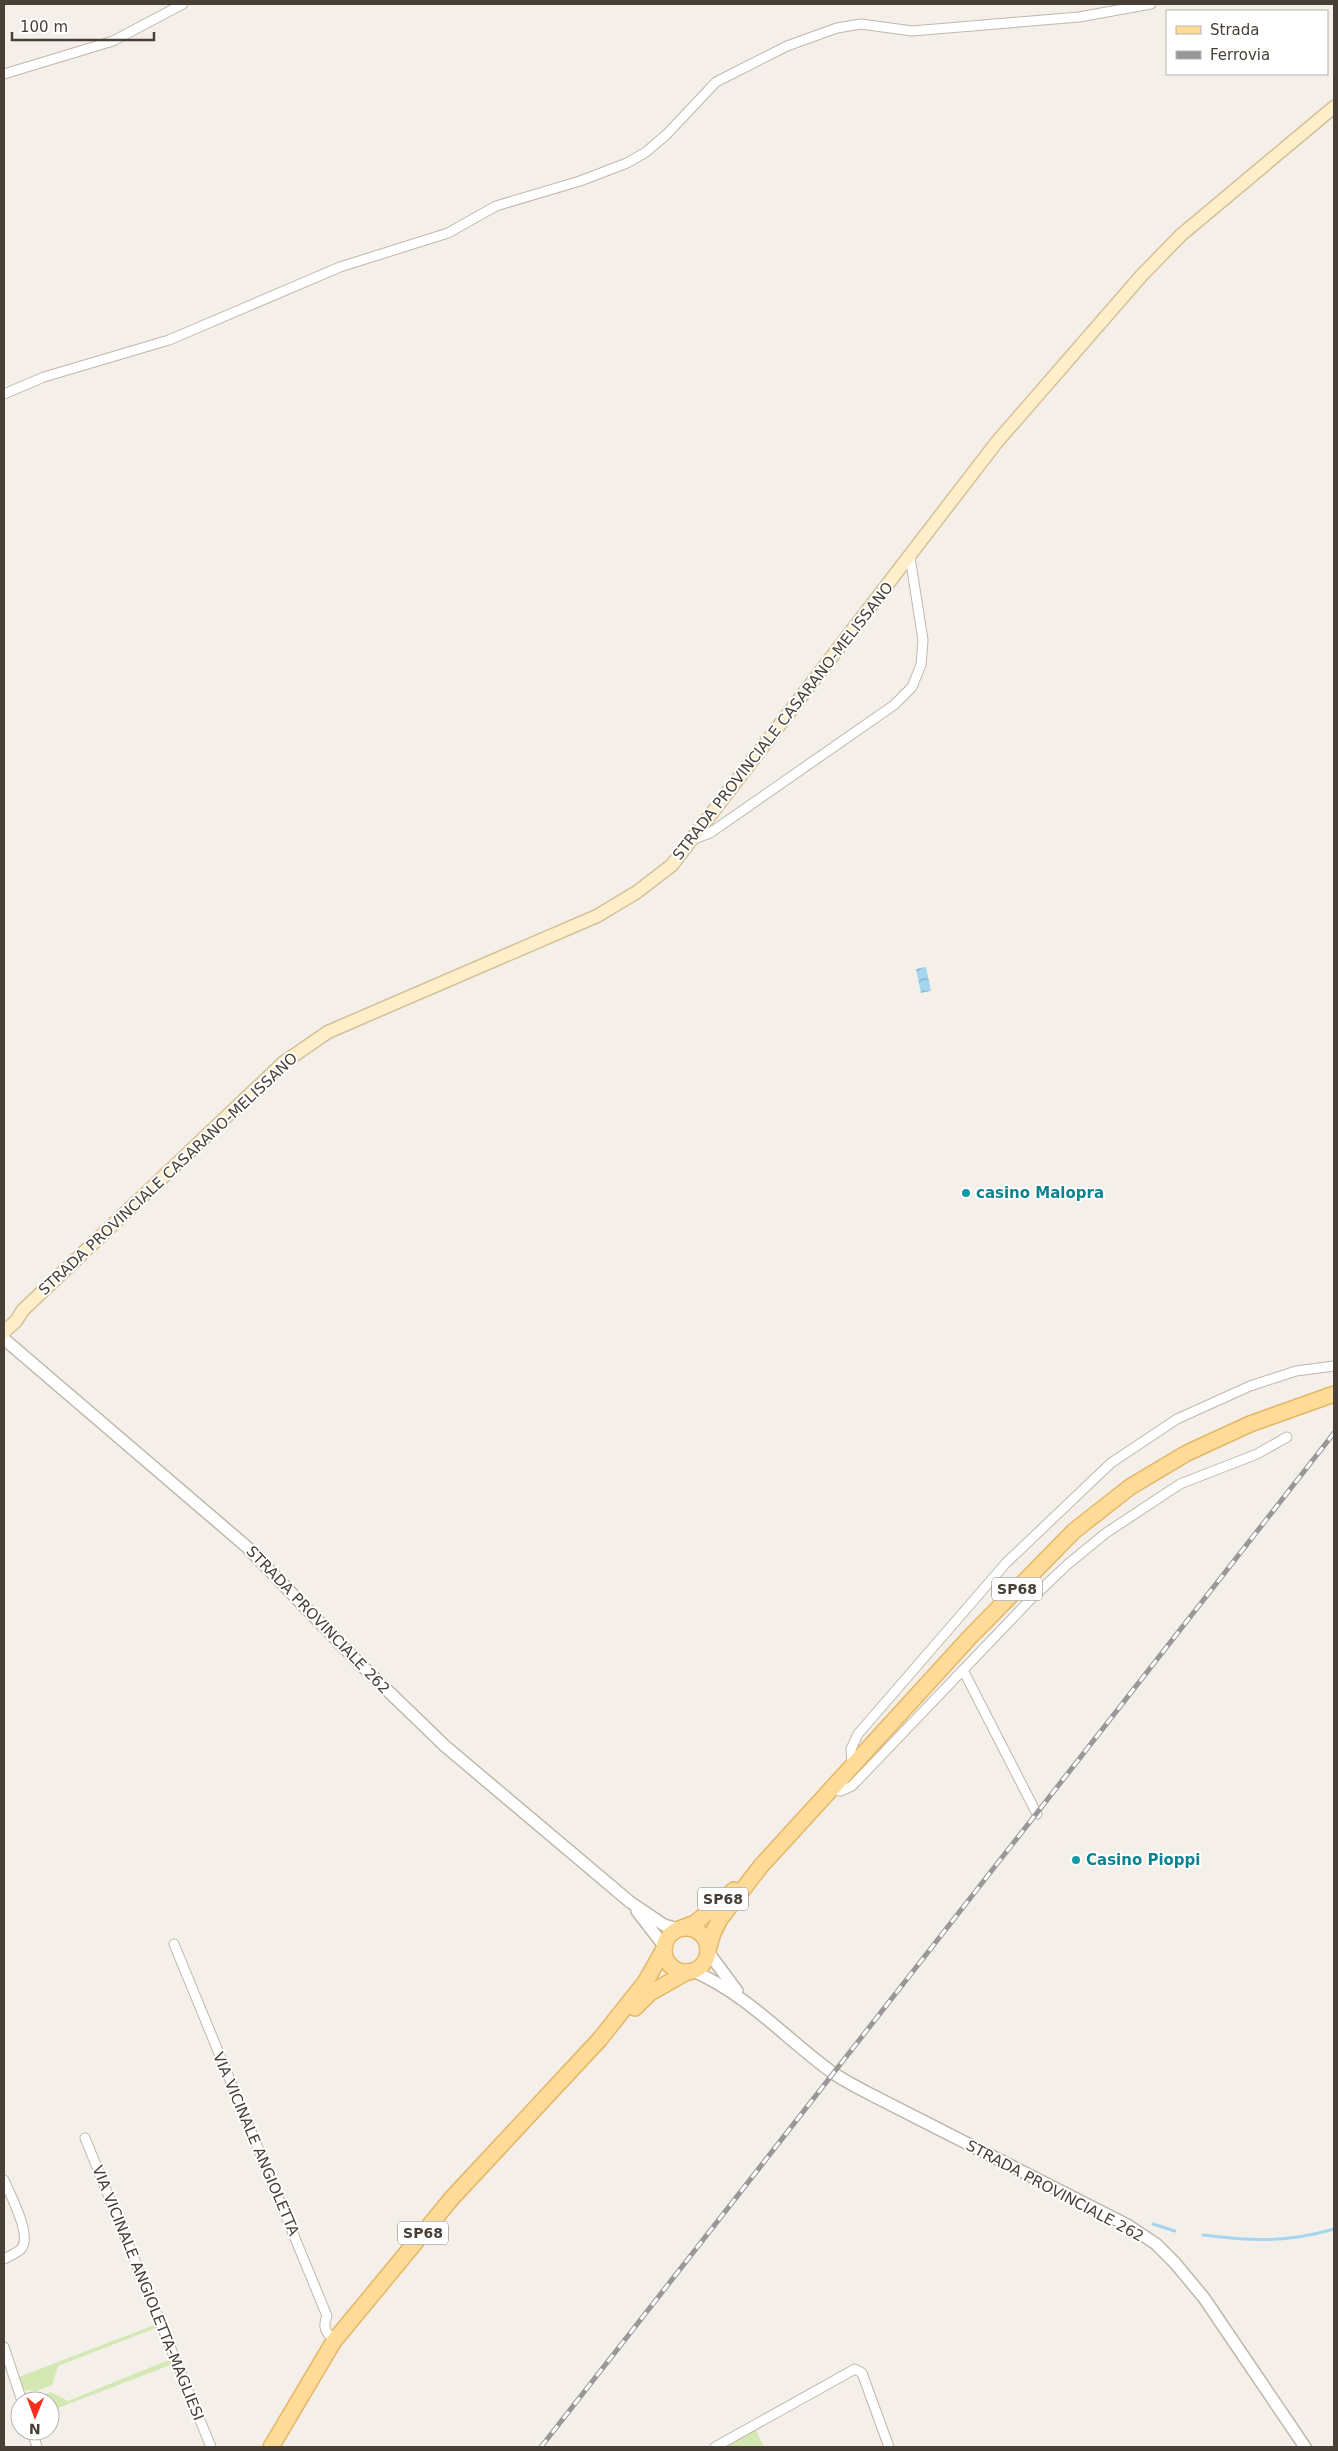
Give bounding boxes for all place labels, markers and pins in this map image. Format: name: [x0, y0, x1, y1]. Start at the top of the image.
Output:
place label: casino Malopra: [976, 1184, 1104, 1202]
marker: casino Malopra: [960, 1187, 972, 1199]
place label: Casino Pioppi: [1086, 1851, 1200, 1869]
marker: Casino Pioppi: [1070, 1854, 1082, 1866]

